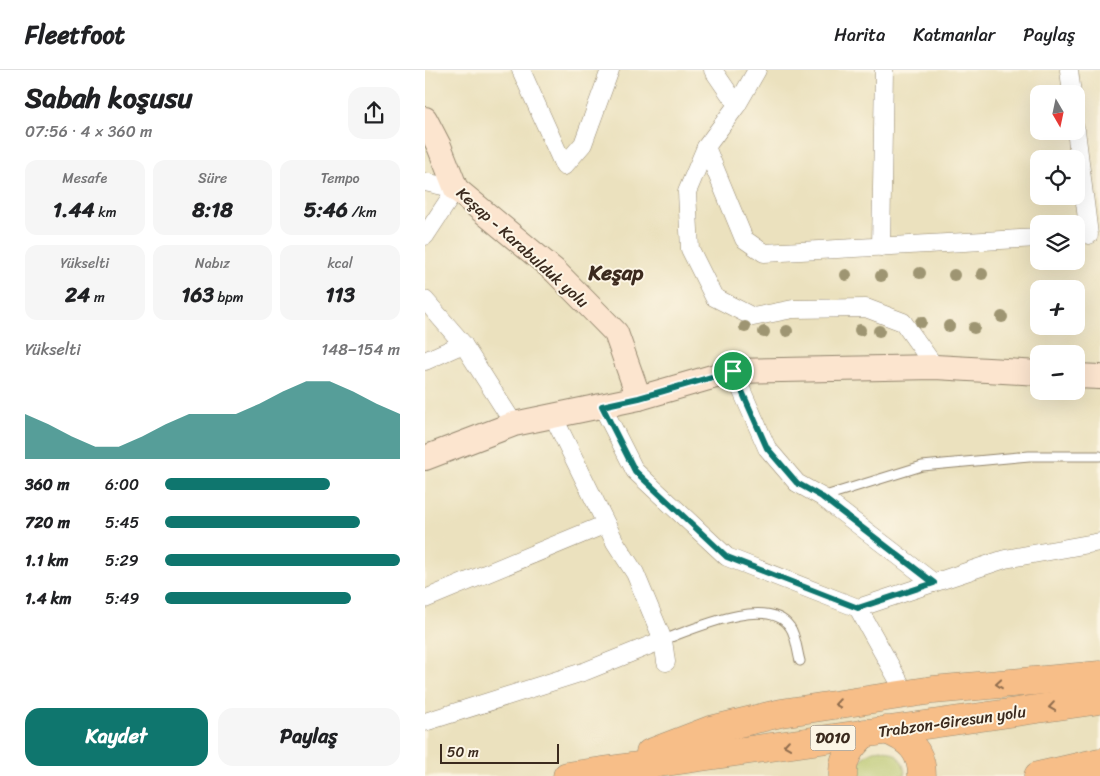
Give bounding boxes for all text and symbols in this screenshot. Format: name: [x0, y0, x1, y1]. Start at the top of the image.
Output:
text: Fleetfoot: [25, 14, 125, 56]
text: Harita: [834, 19, 885, 51]
text: Katmanlar: [913, 19, 995, 51]
text: Paylaş: [1023, 19, 1075, 51]
text: Sabah koşusu: [25, 73, 193, 122]
north arrow: [1030, 85, 1085, 140]
map controls: [1030, 85, 1085, 400]
button: share: [348, 87, 400, 139]
text: 07:56 · 4 × 360 m: [25, 117, 152, 146]
button: locate: [1030, 150, 1085, 205]
text: Mesafe: [62, 166, 107, 191]
text: Süre: [198, 166, 227, 191]
text: Tempo: [321, 166, 360, 191]
street label: Keşap - Karabulduk yolu: [449, 179, 596, 316]
text: 1.44: [53, 191, 95, 229]
text: 8:18: [192, 191, 233, 229]
text: 5:46: [304, 191, 348, 229]
text: km: [95, 200, 117, 225]
text: /km: [348, 200, 377, 225]
button: layers: [1030, 215, 1085, 270]
text: Yükselti: [60, 251, 109, 276]
text: Nabız: [195, 251, 230, 276]
text: kcal: [327, 251, 353, 276]
district label: Keşap: [588, 254, 644, 292]
text: 24: [65, 276, 90, 314]
text: 163: [182, 276, 214, 314]
text: 113: [325, 276, 355, 314]
button: +: [1030, 280, 1085, 335]
text: m: [90, 285, 105, 310]
text: bpm: [214, 285, 243, 310]
text: Yükselti: [25, 335, 81, 364]
text: 148–154 m: [321, 335, 400, 364]
button: −: [1030, 345, 1085, 400]
pin: [712, 350, 754, 392]
icon: arrive: [719, 357, 747, 385]
text: 360 m: [25, 470, 69, 499]
text: 6:00: [105, 470, 139, 499]
text: 720 m: [25, 508, 70, 537]
text: 5:45: [105, 508, 139, 537]
text: 1.1 km: [25, 546, 69, 575]
text: 5:29: [105, 546, 139, 575]
text: 1.4 km: [25, 584, 72, 613]
text: 5:49: [105, 584, 139, 613]
one-way arrow: [995, 678, 1003, 689]
street label: Trabzon-Giresun yolu: [876, 697, 1028, 746]
one-way arrow: [834, 699, 842, 709]
one-way arrow: [1047, 701, 1056, 711]
button: Kaydet: [25, 708, 208, 766]
button: Paylaş: [218, 708, 400, 766]
road number: D010: [811, 726, 855, 750]
one-way arrow: [783, 739, 791, 749]
text: 50 m: [447, 740, 479, 765]
scale bar: [440, 741, 559, 764]

